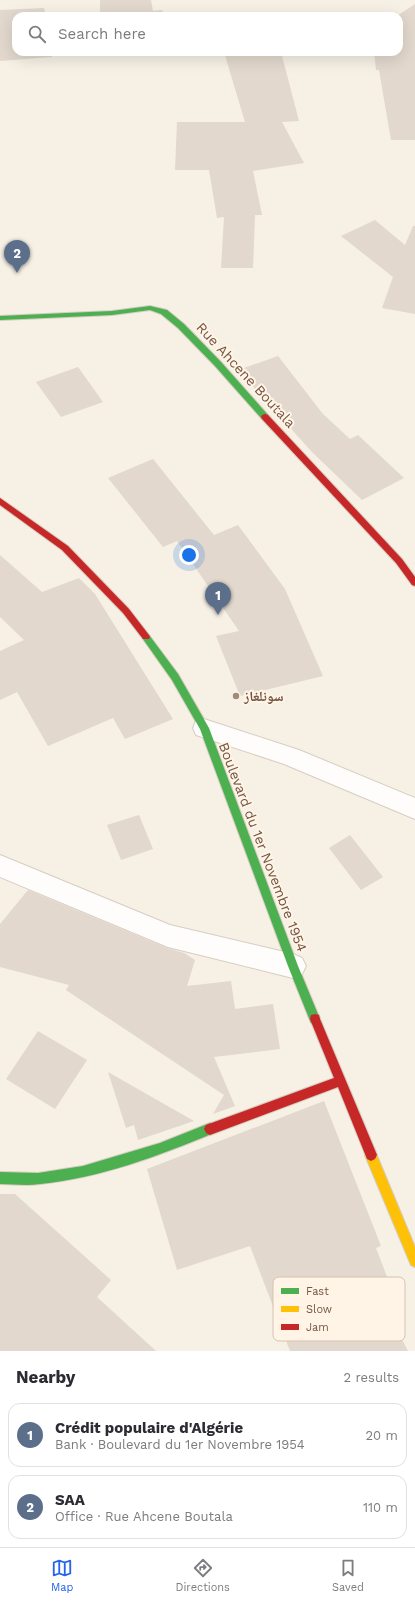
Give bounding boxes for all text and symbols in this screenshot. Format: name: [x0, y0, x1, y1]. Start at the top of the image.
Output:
search box: [12, 12, 403, 56]
icon: search: [26, 23, 48, 45]
text: Search here: [58, 25, 146, 43]
pin: 2: [4, 240, 30, 273]
street label: Rue Ahcene Boutala: [193, 319, 299, 431]
your location: [179, 545, 199, 565]
pin: 1: [205, 582, 231, 615]
place label: سونلغاز: [243, 688, 284, 704]
marker: سونلغاز: [231, 691, 241, 701]
street label: Boulevard du 1er Novembre 1954: [216, 740, 310, 954]
legend: [273, 1277, 405, 1341]
text: Fast: [306, 1285, 329, 1298]
text: Slow: [306, 1303, 332, 1316]
text: Jam: [306, 1321, 329, 1334]
text: Nearby: [16, 1367, 75, 1387]
text: 2 results: [344, 1370, 399, 1385]
text: Crédit populaire d'Algérie: [55, 1419, 243, 1437]
text: 1: [27, 1428, 33, 1443]
text: 20 m: [366, 1428, 398, 1443]
text: Bank · Boulevard du 1er Novembre 1954: [55, 1437, 305, 1452]
text: SAA: [55, 1491, 85, 1509]
text: 2: [26, 1500, 34, 1515]
text: 110 m: [363, 1500, 398, 1515]
text: Office · Rue Ahcene Boutala: [55, 1509, 233, 1524]
tab: Map: [51, 1557, 73, 1594]
tab: Directions: [176, 1557, 230, 1594]
tab: Saved: [332, 1557, 364, 1594]

